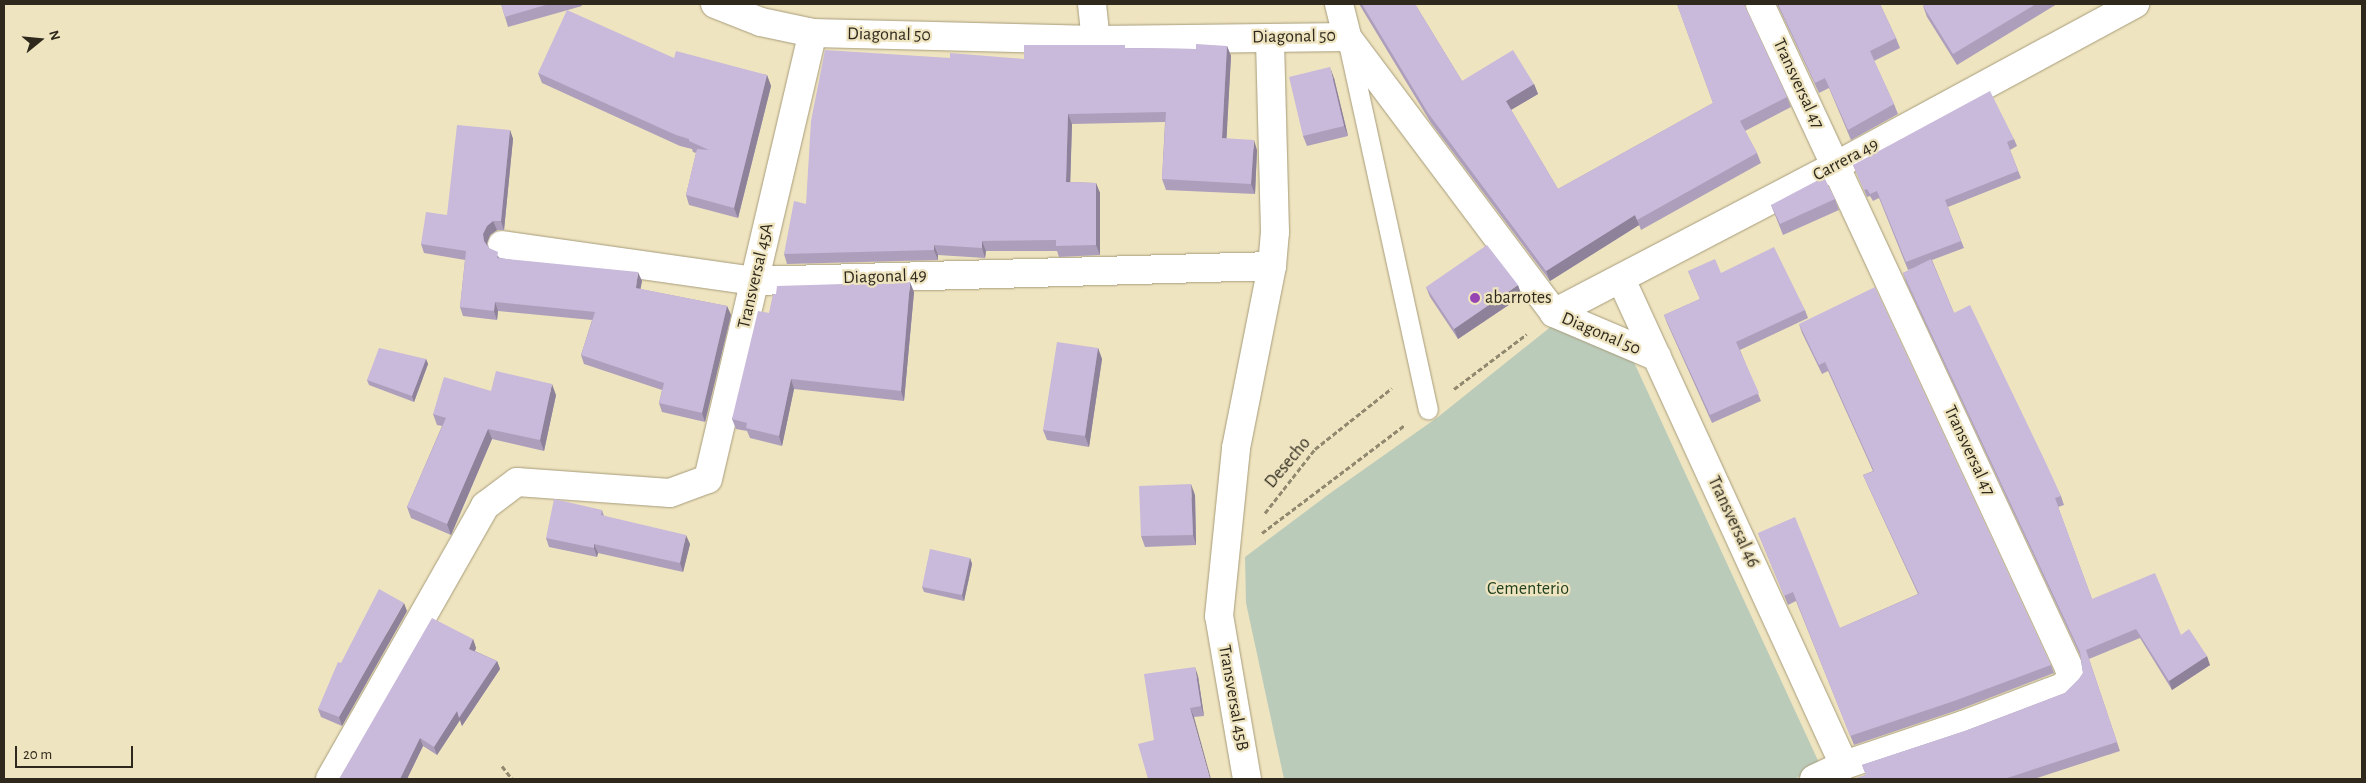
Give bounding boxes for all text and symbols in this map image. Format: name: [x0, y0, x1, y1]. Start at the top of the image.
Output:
north arrow: [15, 15, 65, 65]
street label: Diagonal 50: [847, 23, 931, 47]
street label: Diagonal 50: [1252, 25, 1336, 49]
text: N: [46, 29, 62, 42]
street label: Transversal 47: [1768, 35, 1828, 133]
street label: Carrera 49: [1809, 134, 1883, 186]
street label: Transversal 45A: [733, 221, 779, 331]
street label: Diagonal 49: [843, 265, 927, 289]
place label: abarrotes: [1485, 287, 1552, 309]
marker: abarrotes: [1469, 292, 1481, 304]
street label: Diagonal 50: [1558, 308, 1644, 360]
street label: Transversal 47: [1939, 402, 1999, 500]
street label: Desecho: [1260, 433, 1316, 493]
street label: Transversal 46: [1702, 473, 1764, 571]
park label: Cementerio: [1487, 578, 1569, 600]
street label: Transversal 45B: [1213, 643, 1253, 753]
scale bar: [18, 736, 135, 768]
text: 20 m: [23, 747, 52, 762]

